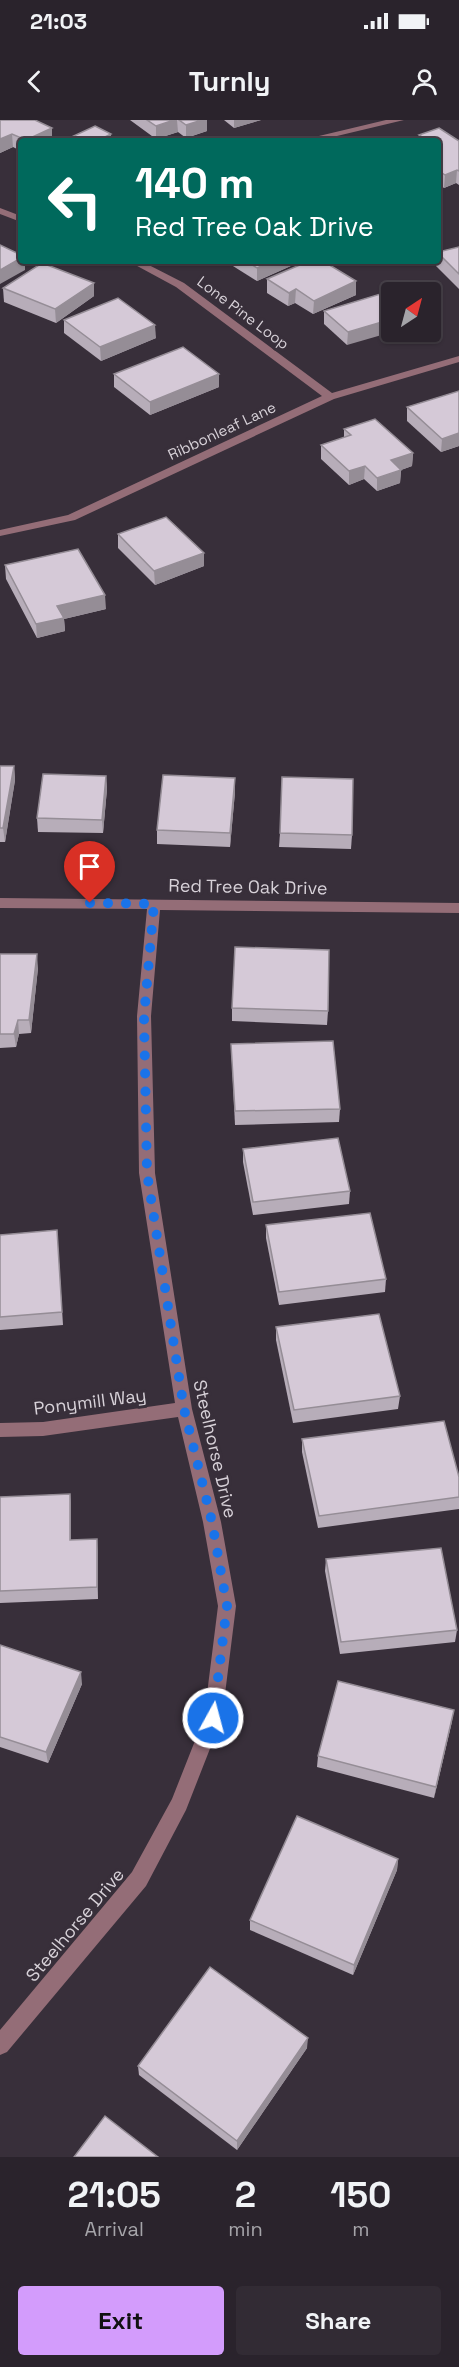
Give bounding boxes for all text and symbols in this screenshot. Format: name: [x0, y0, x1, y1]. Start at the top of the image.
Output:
text: 21:03: [30, 7, 87, 35]
text: Turnly: [189, 64, 270, 99]
icon: back: [18, 65, 51, 98]
icon: person: [408, 65, 441, 98]
text: 140 m: [135, 157, 254, 210]
icon: left: [36, 162, 114, 240]
text: Red Tree Oak Drive: [135, 209, 374, 244]
street label: Lone Pine Loop: [194, 272, 293, 353]
north arrow: [381, 282, 441, 342]
map controls: [381, 282, 441, 342]
street label: Ribbonleaf Lane: [165, 397, 279, 464]
pin: [64, 841, 115, 903]
icon: arrive: [73, 850, 106, 883]
street label: Red Tree Oak Drive: [168, 874, 328, 899]
street label: Steelhorse Drive: [188, 1377, 243, 1520]
street label: Ponymill Way: [32, 1383, 148, 1420]
position arrow: [181, 1686, 245, 1750]
street label: Steelhorse Drive: [20, 1863, 129, 1986]
text: 21:05: [68, 2172, 161, 2218]
text: 2: [235, 2172, 256, 2218]
text: 150: [330, 2172, 391, 2218]
text: Arrival: [84, 2216, 144, 2242]
text: min: [228, 2216, 263, 2242]
text: m: [352, 2216, 369, 2242]
button: Exit: [18, 2286, 224, 2355]
button: Share: [236, 2286, 441, 2355]

